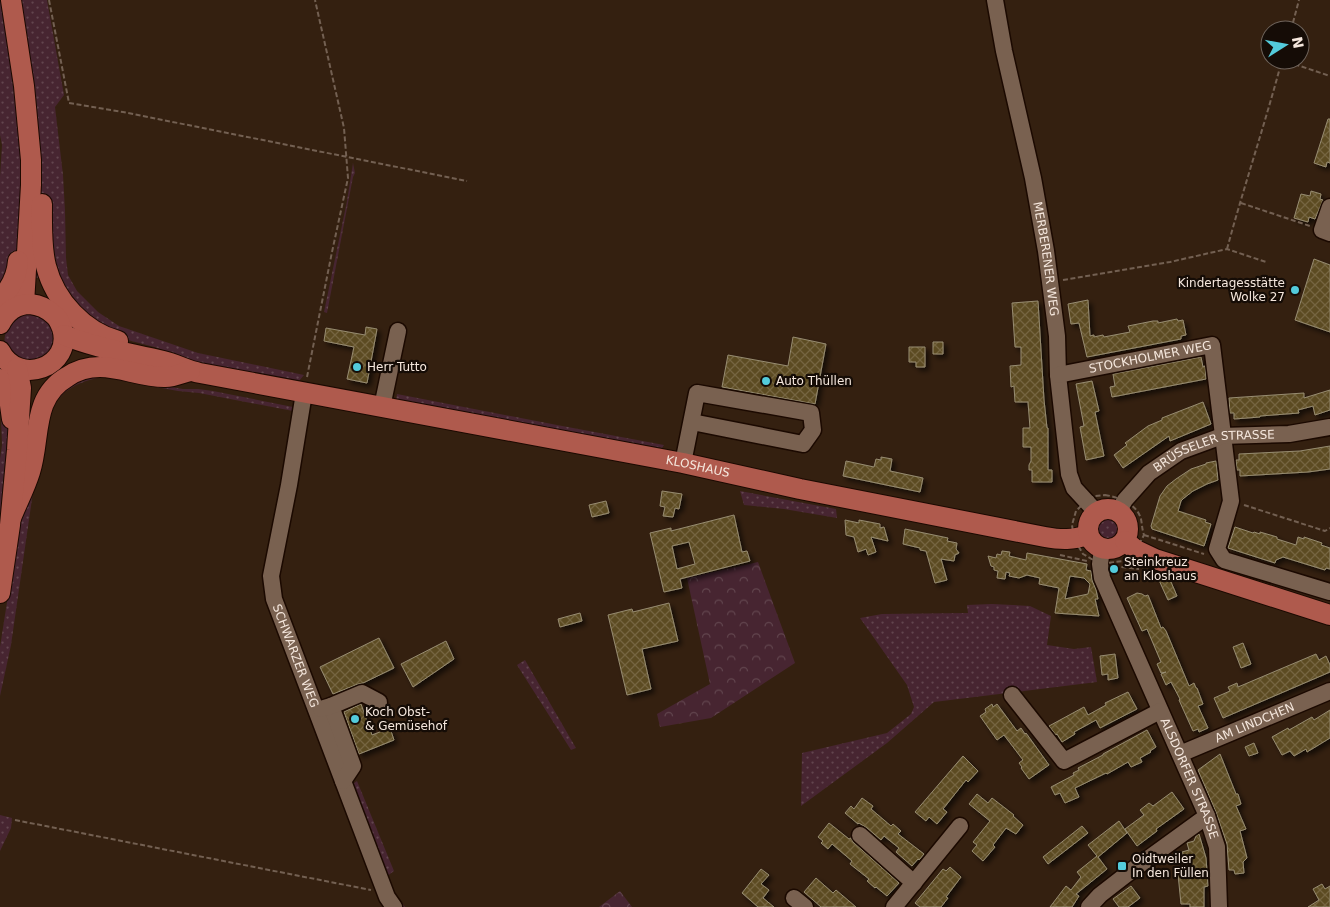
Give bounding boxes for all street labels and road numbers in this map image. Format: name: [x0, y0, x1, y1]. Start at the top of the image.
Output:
street label: MERBERENER WEG: [1030, 201, 1061, 317]
street label: STOCKHOLMER WEG: [1088, 338, 1213, 376]
street label: BRÜSSELER STRASSE: [1151, 427, 1275, 475]
street label: KLOSHAUS: [665, 453, 731, 480]
street label: SCHWARZER WEG: [270, 602, 322, 710]
street label: AM LINDCHEN: [1213, 700, 1297, 746]
street label: ALSDORFER STRASSE: [1158, 716, 1221, 841]

